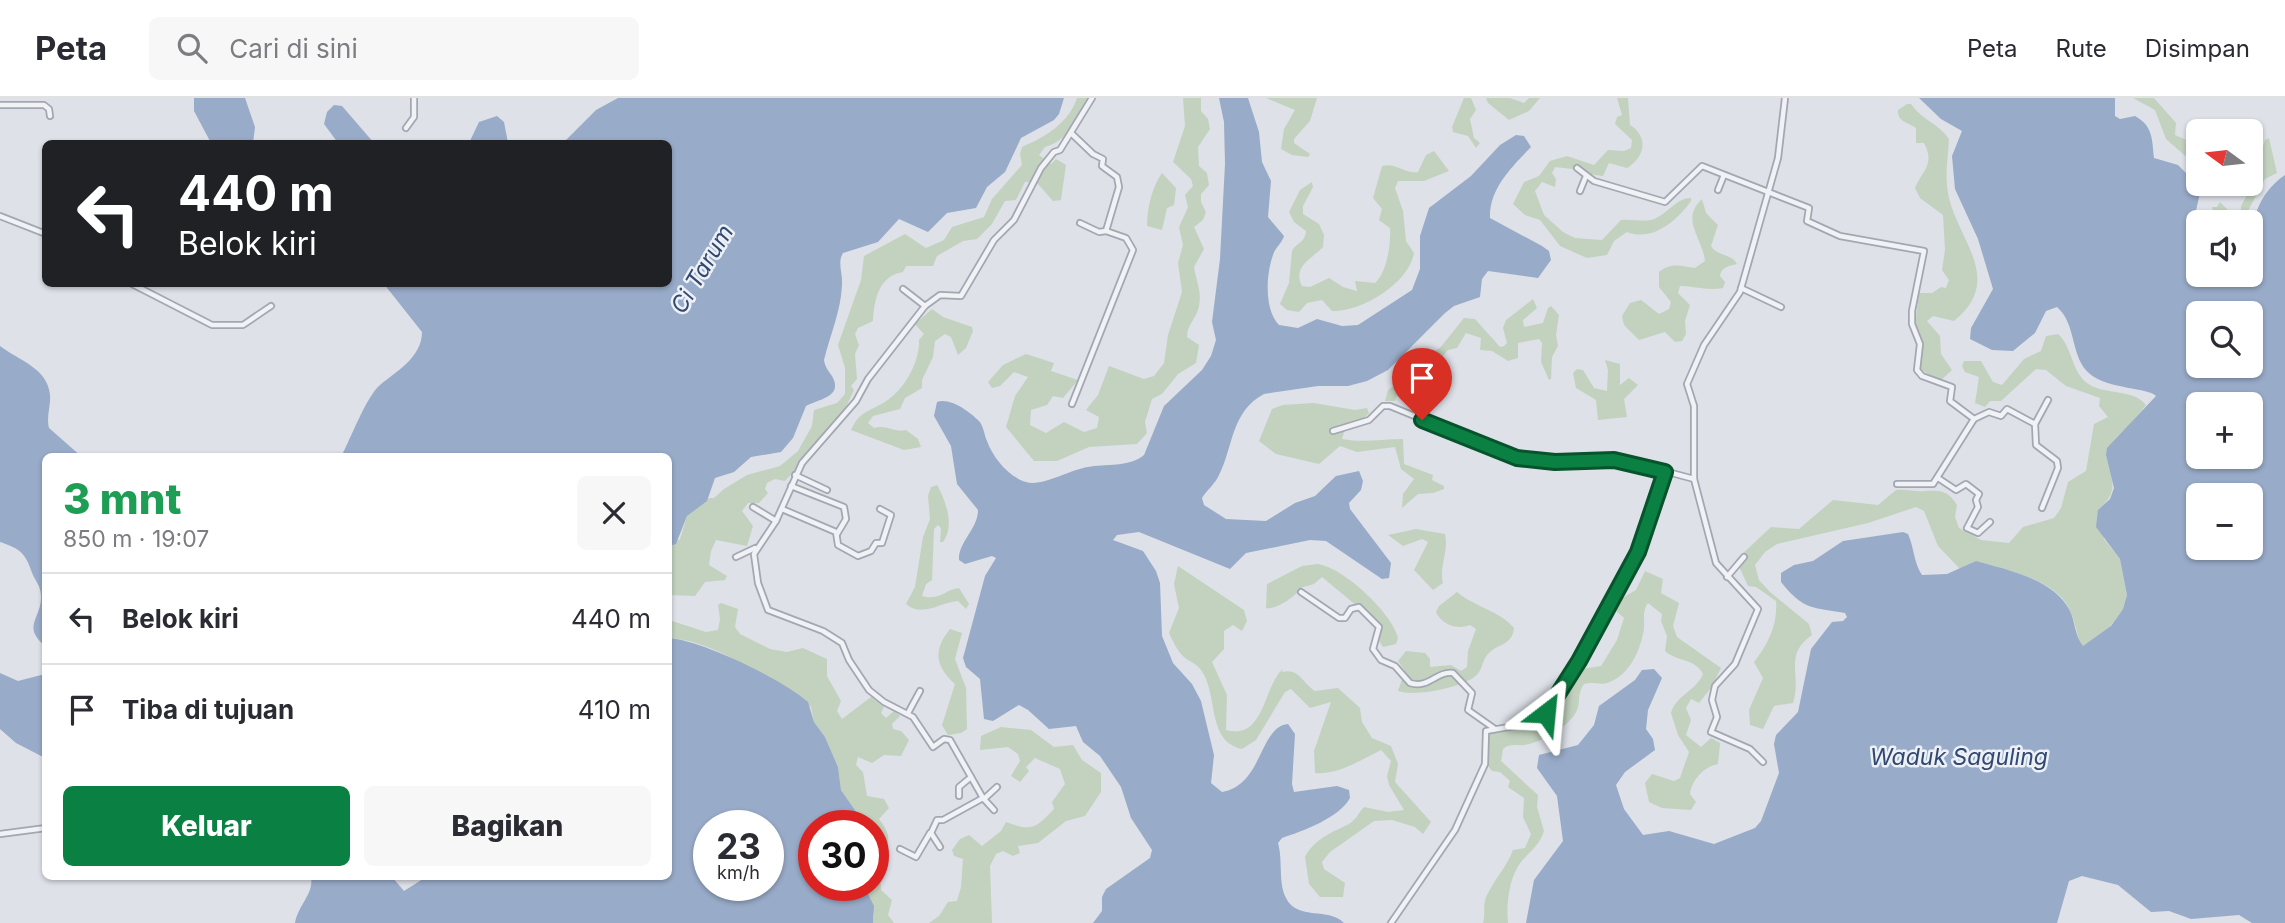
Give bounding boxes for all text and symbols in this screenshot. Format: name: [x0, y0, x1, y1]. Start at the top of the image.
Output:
search box: [149, 17, 639, 80]
text: Peta: [35, 28, 107, 68]
icon: search: [173, 29, 211, 67]
text: Cari di sini: [229, 33, 358, 64]
text: Peta: [1967, 34, 2018, 63]
text: Rute: [2056, 34, 2107, 63]
text: Disimpan: [2145, 34, 2250, 63]
north arrow: [2186, 119, 2263, 196]
map controls: [2186, 119, 2263, 560]
text: 440 m: [178, 164, 334, 223]
icon: left: [63, 168, 154, 259]
button: sound: [2186, 210, 2263, 287]
water label: Ci Tarum: [665, 220, 739, 318]
text: Belok kiri: [178, 224, 317, 263]
button: search: [2186, 301, 2263, 378]
pin: [1392, 348, 1452, 420]
icon: arrive: [1403, 359, 1441, 397]
button: +: [2186, 392, 2263, 469]
text: 3 mnt: [63, 473, 181, 524]
button: close: [577, 476, 651, 550]
button: −: [2186, 483, 2263, 560]
text: 850 m · 19:07: [63, 525, 209, 553]
icon: left: [63, 600, 101, 638]
text: Belok kiri: [122, 603, 239, 634]
text: 440 m: [571, 603, 651, 634]
position arrow: [1509, 676, 1583, 750]
icon: arrive: [63, 691, 101, 729]
text: Tiba di tujuan: [122, 694, 294, 725]
text: 410 m: [578, 694, 651, 725]
water label: Waduk Saguling: [1870, 743, 2048, 771]
button: Keluar: [63, 786, 350, 866]
button: Bagikan: [364, 786, 651, 866]
speed limit sign: 30: [798, 810, 889, 901]
text: 23: [716, 825, 761, 867]
text: km/h: [717, 862, 760, 883]

